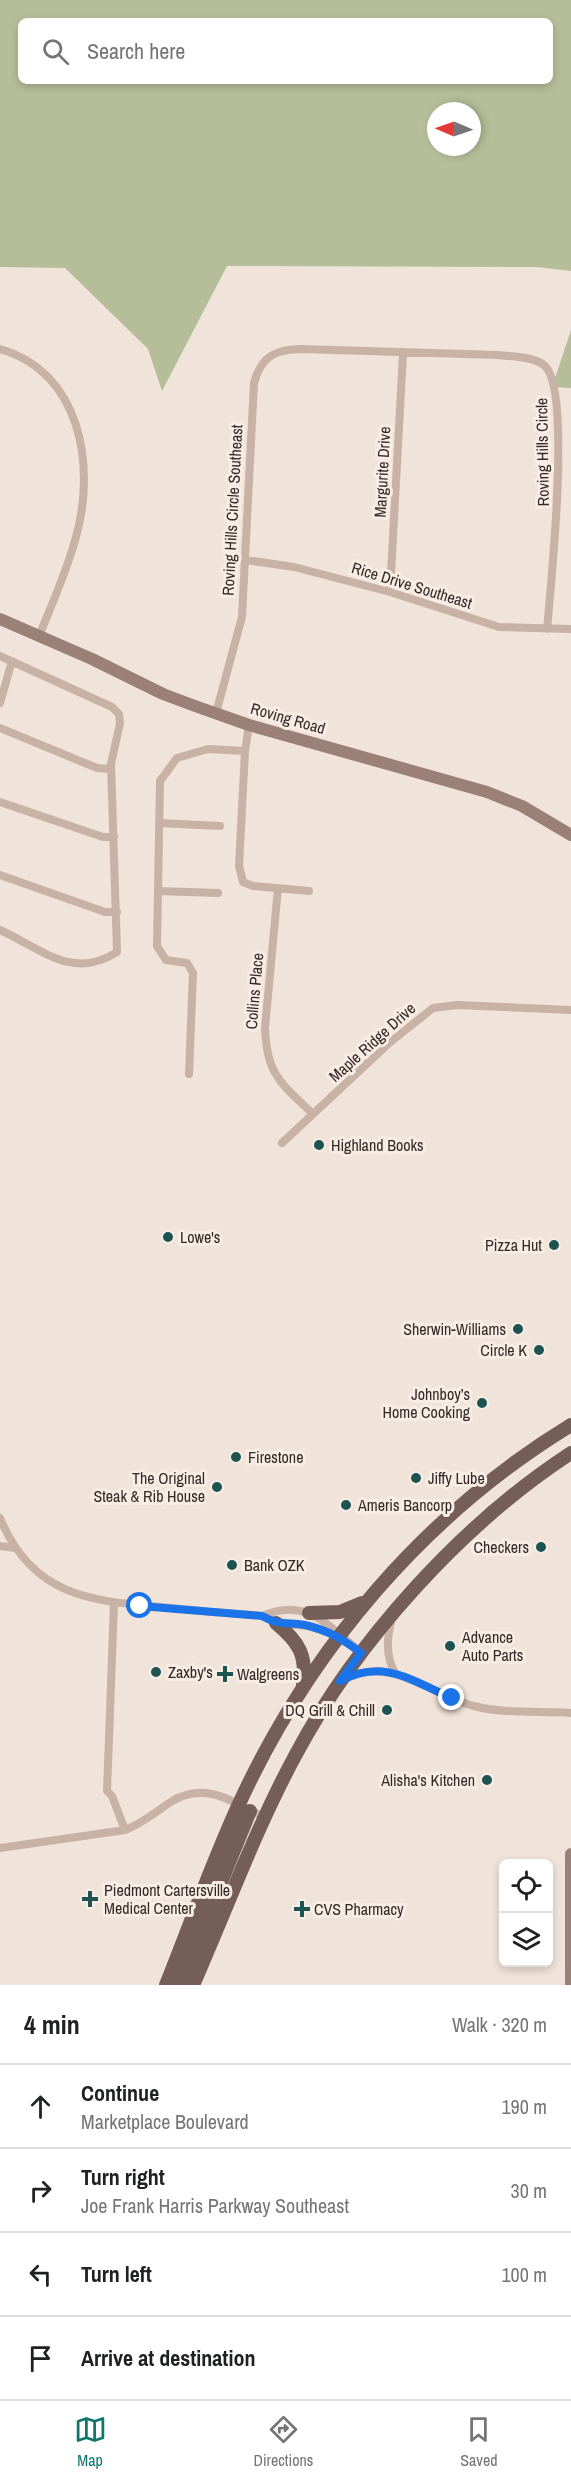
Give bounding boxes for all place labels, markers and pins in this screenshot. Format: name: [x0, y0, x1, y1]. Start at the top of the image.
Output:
place label: Highland Books: [331, 1134, 424, 1156]
marker: Highland Books: [312, 1138, 326, 1152]
place label: Lowe's: [180, 1226, 220, 1248]
marker: Lowe's: [161, 1230, 175, 1244]
place label: Pizza Hut: [485, 1234, 542, 1256]
marker: Pizza Hut: [547, 1238, 561, 1252]
place label: Sherwin-Williams: [403, 1318, 506, 1340]
marker: Sherwin-Williams: [511, 1322, 525, 1336]
place label: Circle K: [480, 1339, 527, 1361]
marker: Circle K: [532, 1343, 546, 1357]
place label: Johnboy’s Home Cooking: [382, 1383, 471, 1423]
marker: Johnboy’s Home Cooking: [475, 1396, 489, 1410]
place label: Firestone: [248, 1446, 303, 1468]
marker: Firestone: [229, 1450, 243, 1464]
place label: The Original Steak & Rib House: [93, 1467, 205, 1507]
place label: Jiffy Lube: [428, 1467, 485, 1489]
marker: Jiffy Lube: [409, 1471, 423, 1485]
marker: The Original Steak & Rib House: [210, 1480, 224, 1494]
place label: Ameris Bancorp: [357, 1494, 452, 1516]
marker: Ameris Bancorp: [339, 1498, 353, 1512]
place label: Checkers: [474, 1536, 529, 1558]
marker: Checkers: [534, 1540, 548, 1554]
place label: Bank OZK: [244, 1554, 305, 1576]
marker: Bank OZK: [225, 1558, 239, 1572]
place label: Advance Auto Parts: [461, 1626, 523, 1666]
marker: Advance Auto Parts: [443, 1639, 457, 1653]
place label: Zaxby's: [168, 1661, 213, 1683]
place label: Walgreens: [237, 1663, 299, 1685]
marker: Zaxby's: [149, 1665, 163, 1679]
marker: Walgreens: [218, 1667, 232, 1681]
place label: DQ Grill & Chill: [285, 1699, 375, 1721]
marker: DQ Grill & Chill: [380, 1703, 394, 1717]
place label: Alisha's Kitchen: [380, 1769, 475, 1791]
marker: Alisha's Kitchen: [480, 1773, 494, 1787]
place label: Piedmont Cartersville Medical Center: [104, 1879, 230, 1919]
marker: Piedmont Cartersville Medical Center: [81, 1890, 99, 1908]
place label: CVS Pharmacy: [314, 1898, 404, 1920]
marker: CVS Pharmacy: [295, 1902, 309, 1916]

